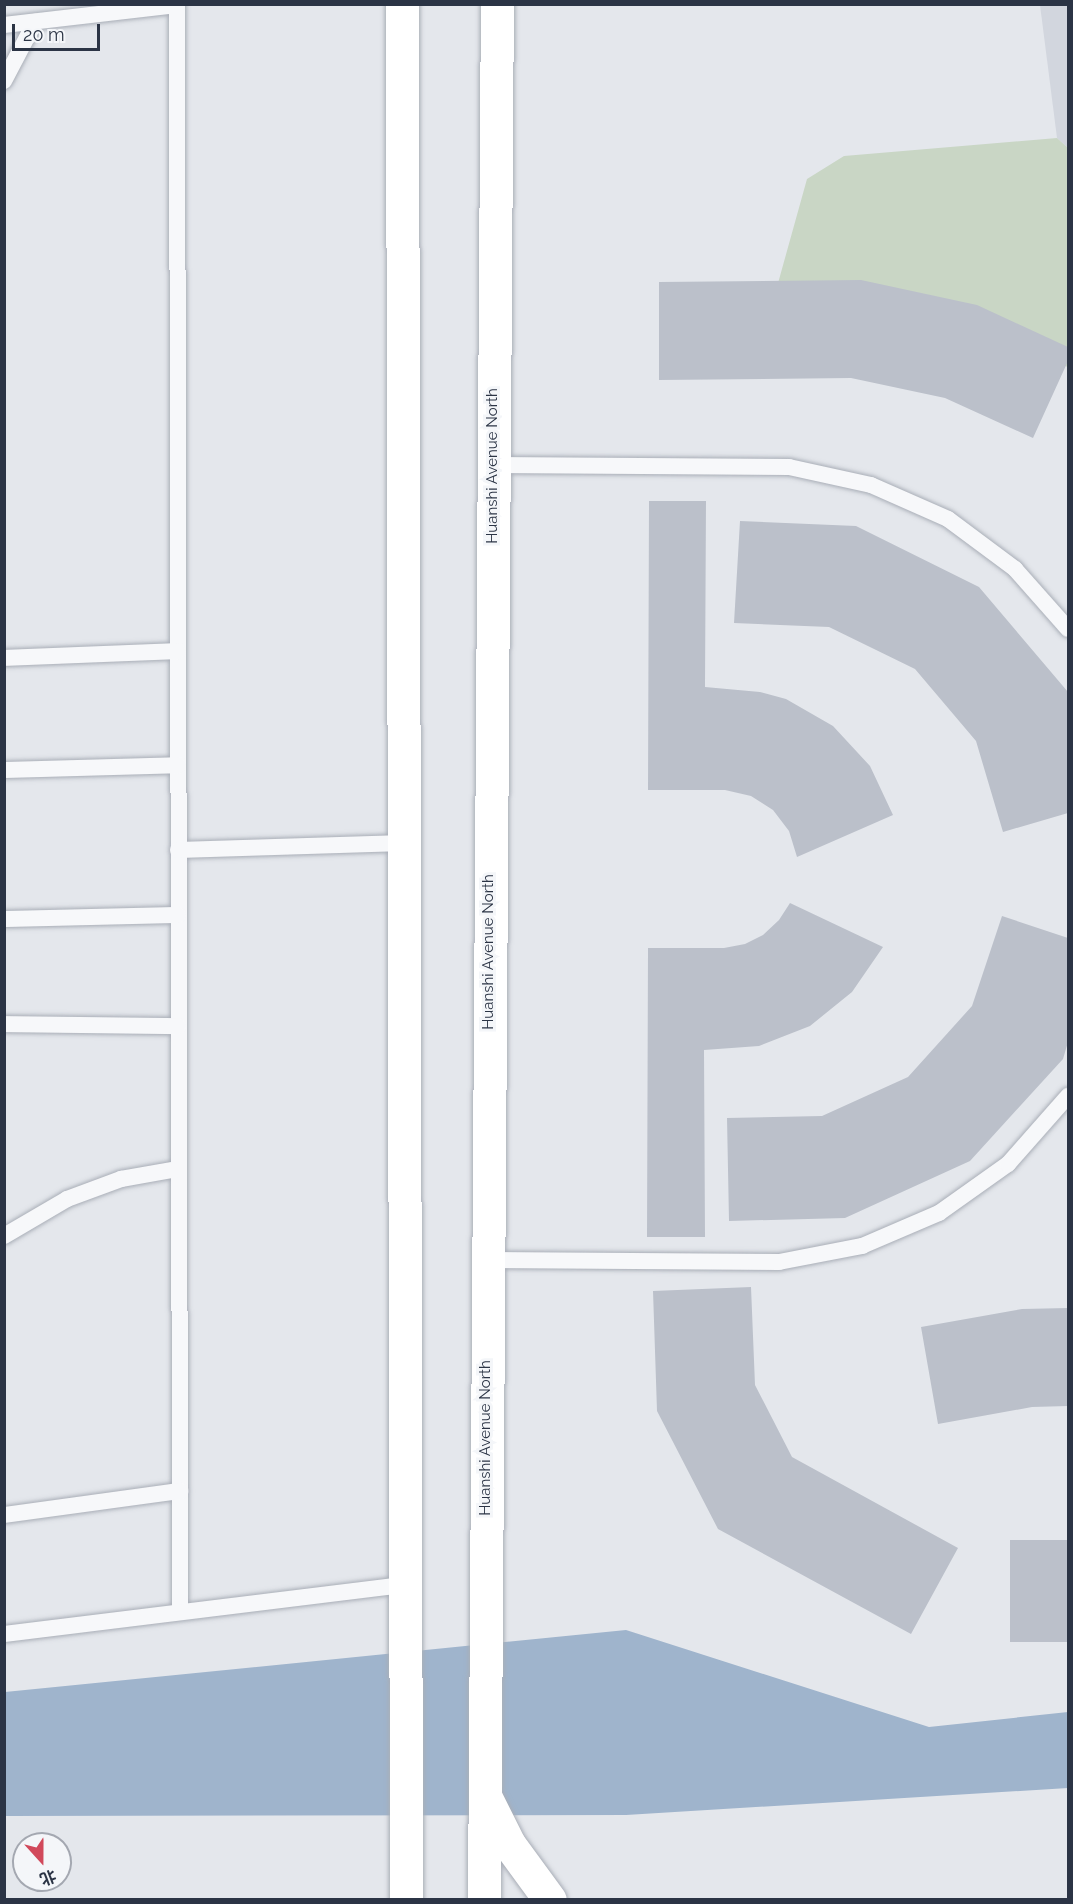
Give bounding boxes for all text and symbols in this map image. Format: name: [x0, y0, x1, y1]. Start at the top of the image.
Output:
scale bar: [15, 12, 104, 50]
text: 20 m: [23, 24, 65, 45]
street label: Huanshi Avenue North: [484, 388, 502, 544]
street label: Huanshi Avenue North: [480, 874, 498, 1030]
street label: Huanshi Avenue North: [477, 1360, 495, 1516]
north arrow: [12, 1832, 72, 1892]
text: 北: [37, 1866, 59, 1889]

